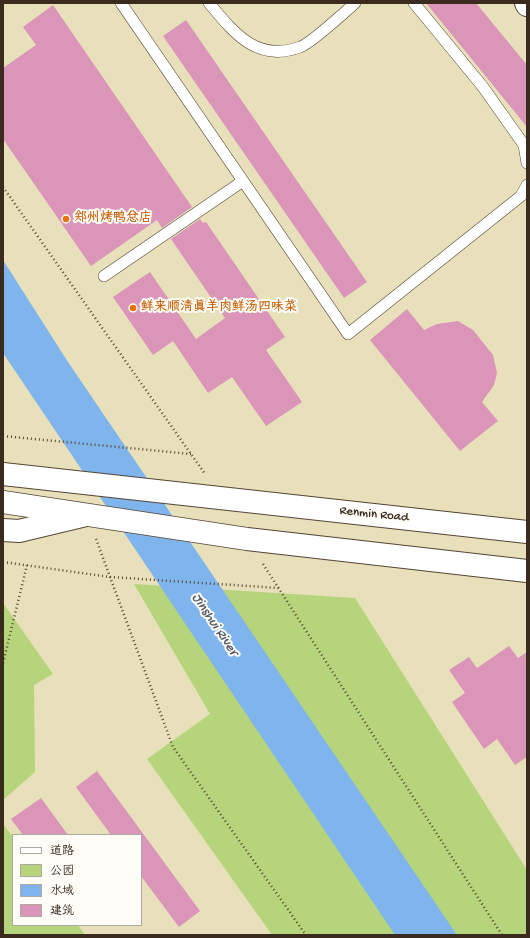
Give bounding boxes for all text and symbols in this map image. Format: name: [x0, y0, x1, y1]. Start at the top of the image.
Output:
place label: 郑州烤鸭总店: [74, 211, 152, 227]
marker: 郑州烤鸭总店: [61, 214, 71, 224]
place label: 鲜来顺清真羊肉鲜汤四味菜: [141, 300, 297, 316]
marker: 鲜来顺清真羊肉鲜汤四味菜: [128, 303, 138, 313]
street label: Renmin Road: [339, 504, 409, 526]
water label: Jinshui River: [187, 591, 241, 659]
legend: [12, 834, 142, 926]
text: 道路: [50, 845, 74, 859]
text: 公园: [50, 865, 74, 879]
text: 水域: [50, 885, 74, 899]
text: 建筑: [50, 905, 74, 919]

